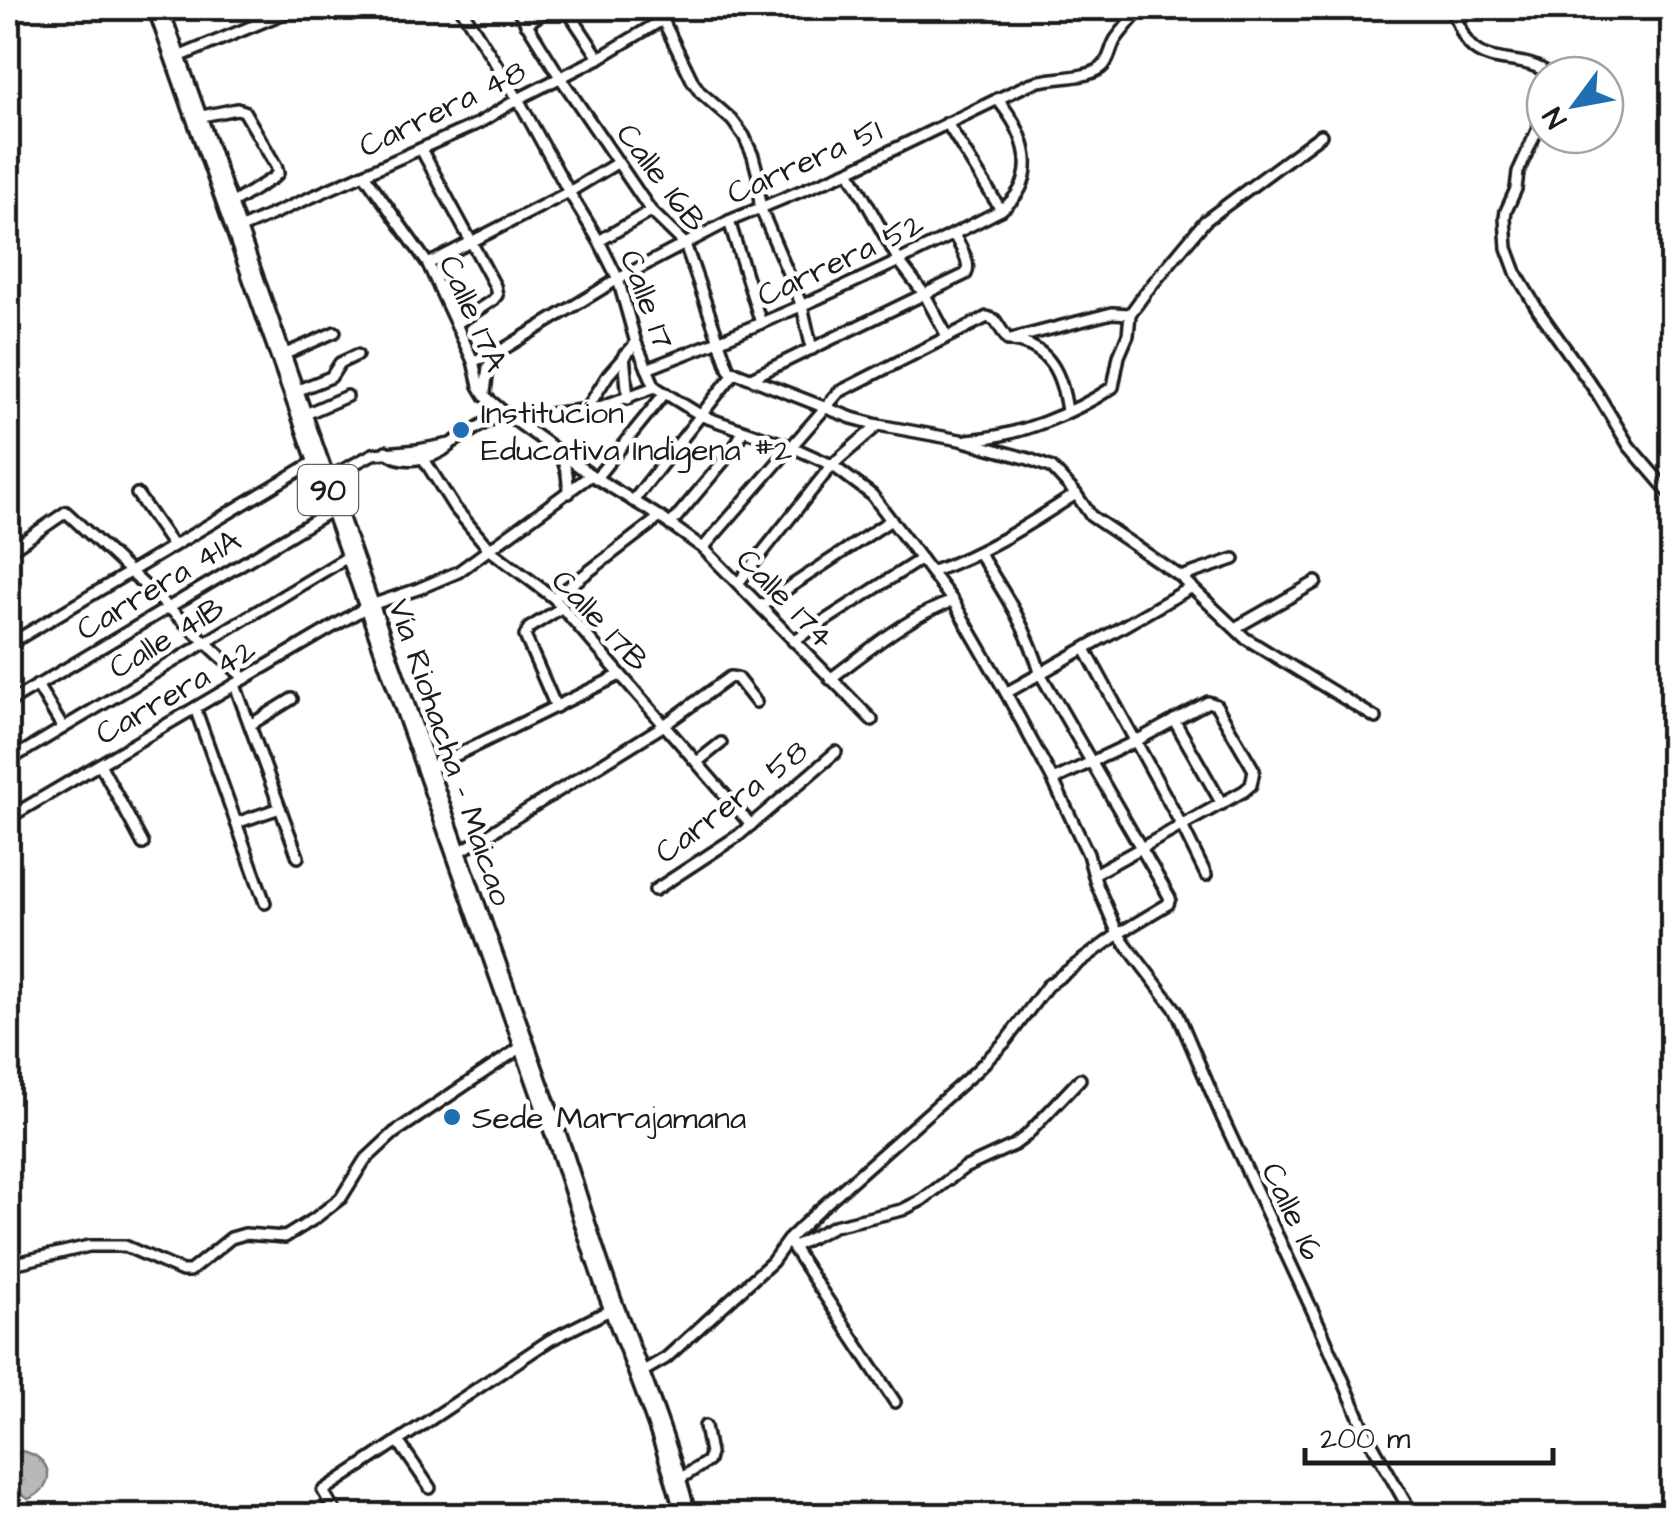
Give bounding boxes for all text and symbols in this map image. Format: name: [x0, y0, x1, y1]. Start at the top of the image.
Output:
street label: Carrera 48: [352, 49, 534, 169]
north arrow: [1525, 55, 1625, 155]
text: N: [1534, 99, 1576, 135]
street label: Carrera 51: [720, 108, 889, 216]
street label: Calle 16B: [605, 114, 717, 242]
street label: Carrera 52: [750, 202, 931, 319]
street label: Calle 17: [608, 243, 685, 356]
street label: Calle 17A: [427, 248, 518, 379]
place label: Institucion Educativa Indigena #2: [481, 391, 792, 473]
marker: Institucion Educativa Indigena #2: [450, 419, 472, 441]
road number: 90: [298, 465, 358, 515]
street label: Carrera 41A: [68, 518, 250, 652]
street label: Calle 174: [725, 539, 845, 660]
street label: Calle 17B: [541, 560, 659, 683]
street label: Calle 41B: [100, 586, 233, 690]
street label: Vía Riohacha - Maicao: [376, 593, 523, 912]
street label: Carrera 42: [87, 628, 264, 756]
street label: Carrera 58: [646, 730, 818, 875]
place label: Sede Marrajamana: [472, 1096, 746, 1141]
marker: Sede Marrajamana: [441, 1106, 463, 1128]
street label: Calle 16: [1249, 1155, 1334, 1268]
scale bar: [1305, 1403, 1552, 1465]
text: 200 m: [1320, 1418, 1411, 1460]

